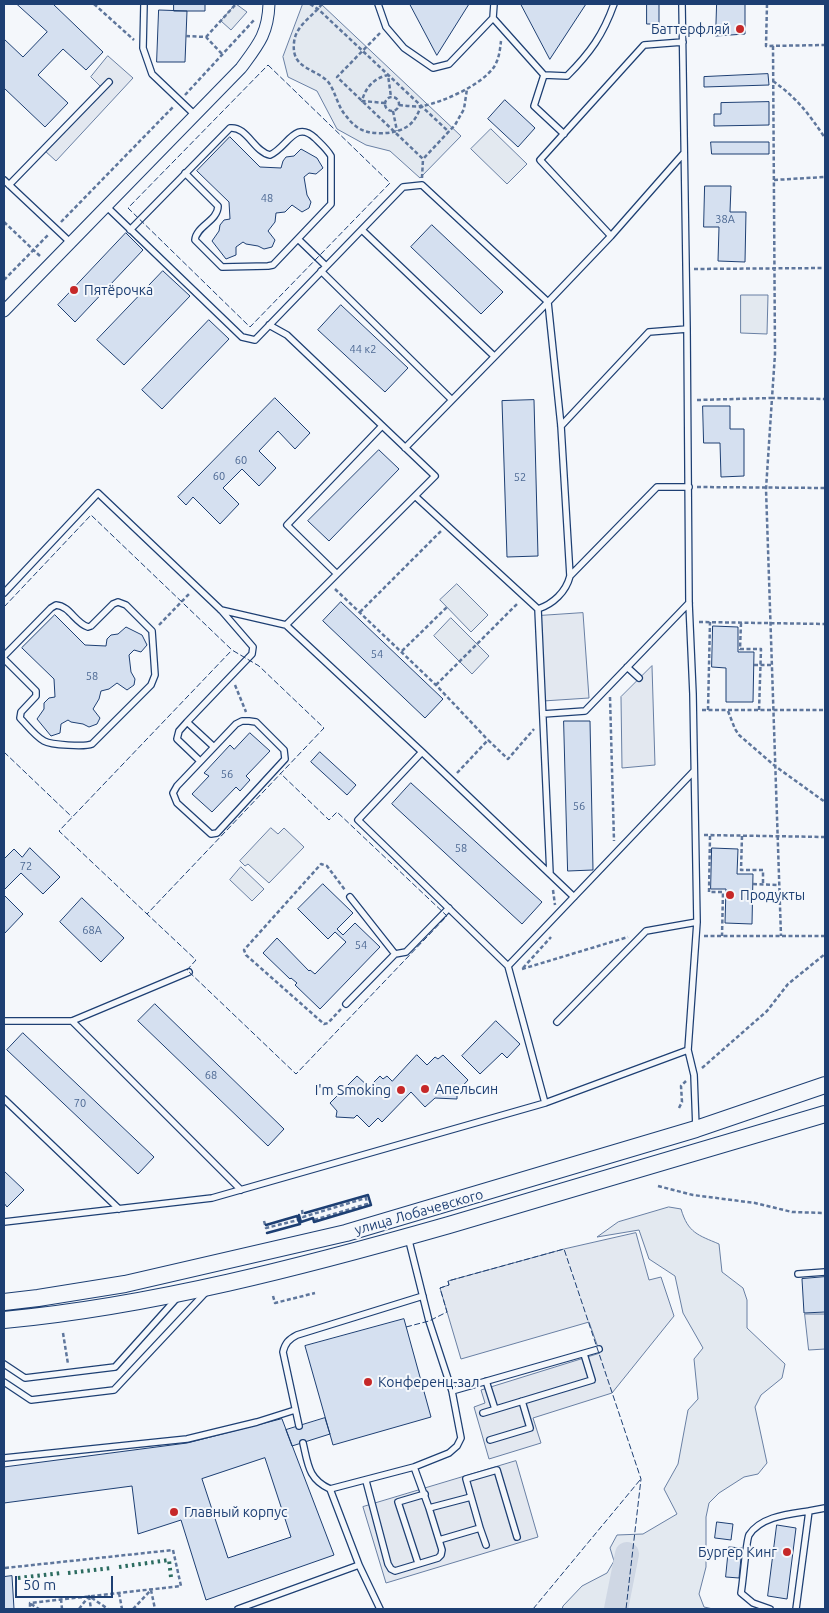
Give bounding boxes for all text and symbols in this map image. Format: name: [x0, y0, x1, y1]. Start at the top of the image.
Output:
place label: Баттерфляй: [651, 21, 730, 37]
marker: Баттерфляй: [734, 23, 746, 35]
house number: 48: [261, 191, 273, 205]
house number: 38А: [715, 212, 735, 226]
place label: Пятёрочка: [84, 282, 153, 298]
marker: Пятёрочка: [68, 284, 80, 296]
house number: 44 к2: [350, 342, 376, 356]
house number: 60: [235, 453, 247, 467]
house number: 60: [213, 469, 225, 483]
house number: 52: [514, 470, 526, 484]
house number: 54: [371, 647, 383, 661]
house number: 58: [86, 669, 98, 683]
house number: 56: [221, 767, 233, 781]
house number: 56: [573, 799, 585, 813]
house number: 58: [455, 841, 467, 855]
house number: 72: [20, 859, 32, 873]
place label: Продукты: [740, 887, 805, 903]
marker: Продукты: [724, 889, 736, 901]
house number: 68А: [82, 923, 102, 937]
house number: 54: [355, 938, 367, 952]
house number: 68: [205, 1068, 217, 1082]
place label: Апельсин: [435, 1081, 498, 1097]
place label: I'm Smoking: [315, 1082, 391, 1098]
marker: Апельсин: [419, 1083, 431, 1095]
marker: I'm Smoking: [395, 1084, 407, 1096]
house number: 70: [74, 1096, 86, 1110]
street label: улица Лобачевского: [353, 1186, 485, 1238]
place label: Конференц-зал: [378, 1374, 479, 1390]
marker: Конференц-зал: [362, 1376, 374, 1388]
place label: Главный корпус: [184, 1504, 287, 1520]
marker: Главный корпус: [168, 1506, 180, 1518]
place label: Бургер Кинг: [698, 1544, 777, 1560]
marker: Бургер Кинг: [781, 1546, 793, 1558]
scale bar: [18, 1566, 115, 1598]
text: 50 m: [23, 1576, 56, 1593]

